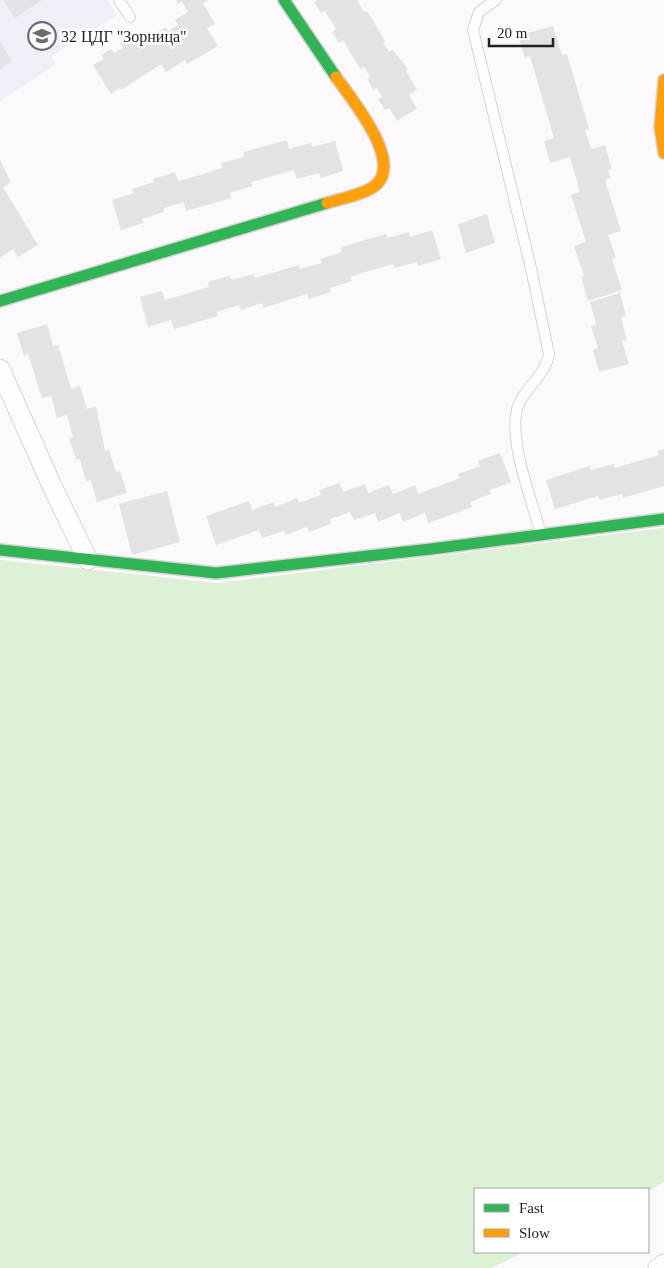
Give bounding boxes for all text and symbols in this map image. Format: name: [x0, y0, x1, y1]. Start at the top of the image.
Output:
scale bar: [489, 15, 553, 47]
school or university icon: 32 ЦДГ "Зорница": [27, 21, 57, 51]
text: 20 m: [497, 25, 528, 41]
place label: 32 ЦДГ "Зорница": [61, 28, 187, 46]
legend: [474, 1188, 649, 1253]
text: Fast: [519, 1200, 545, 1216]
text: Slow: [519, 1225, 550, 1241]

